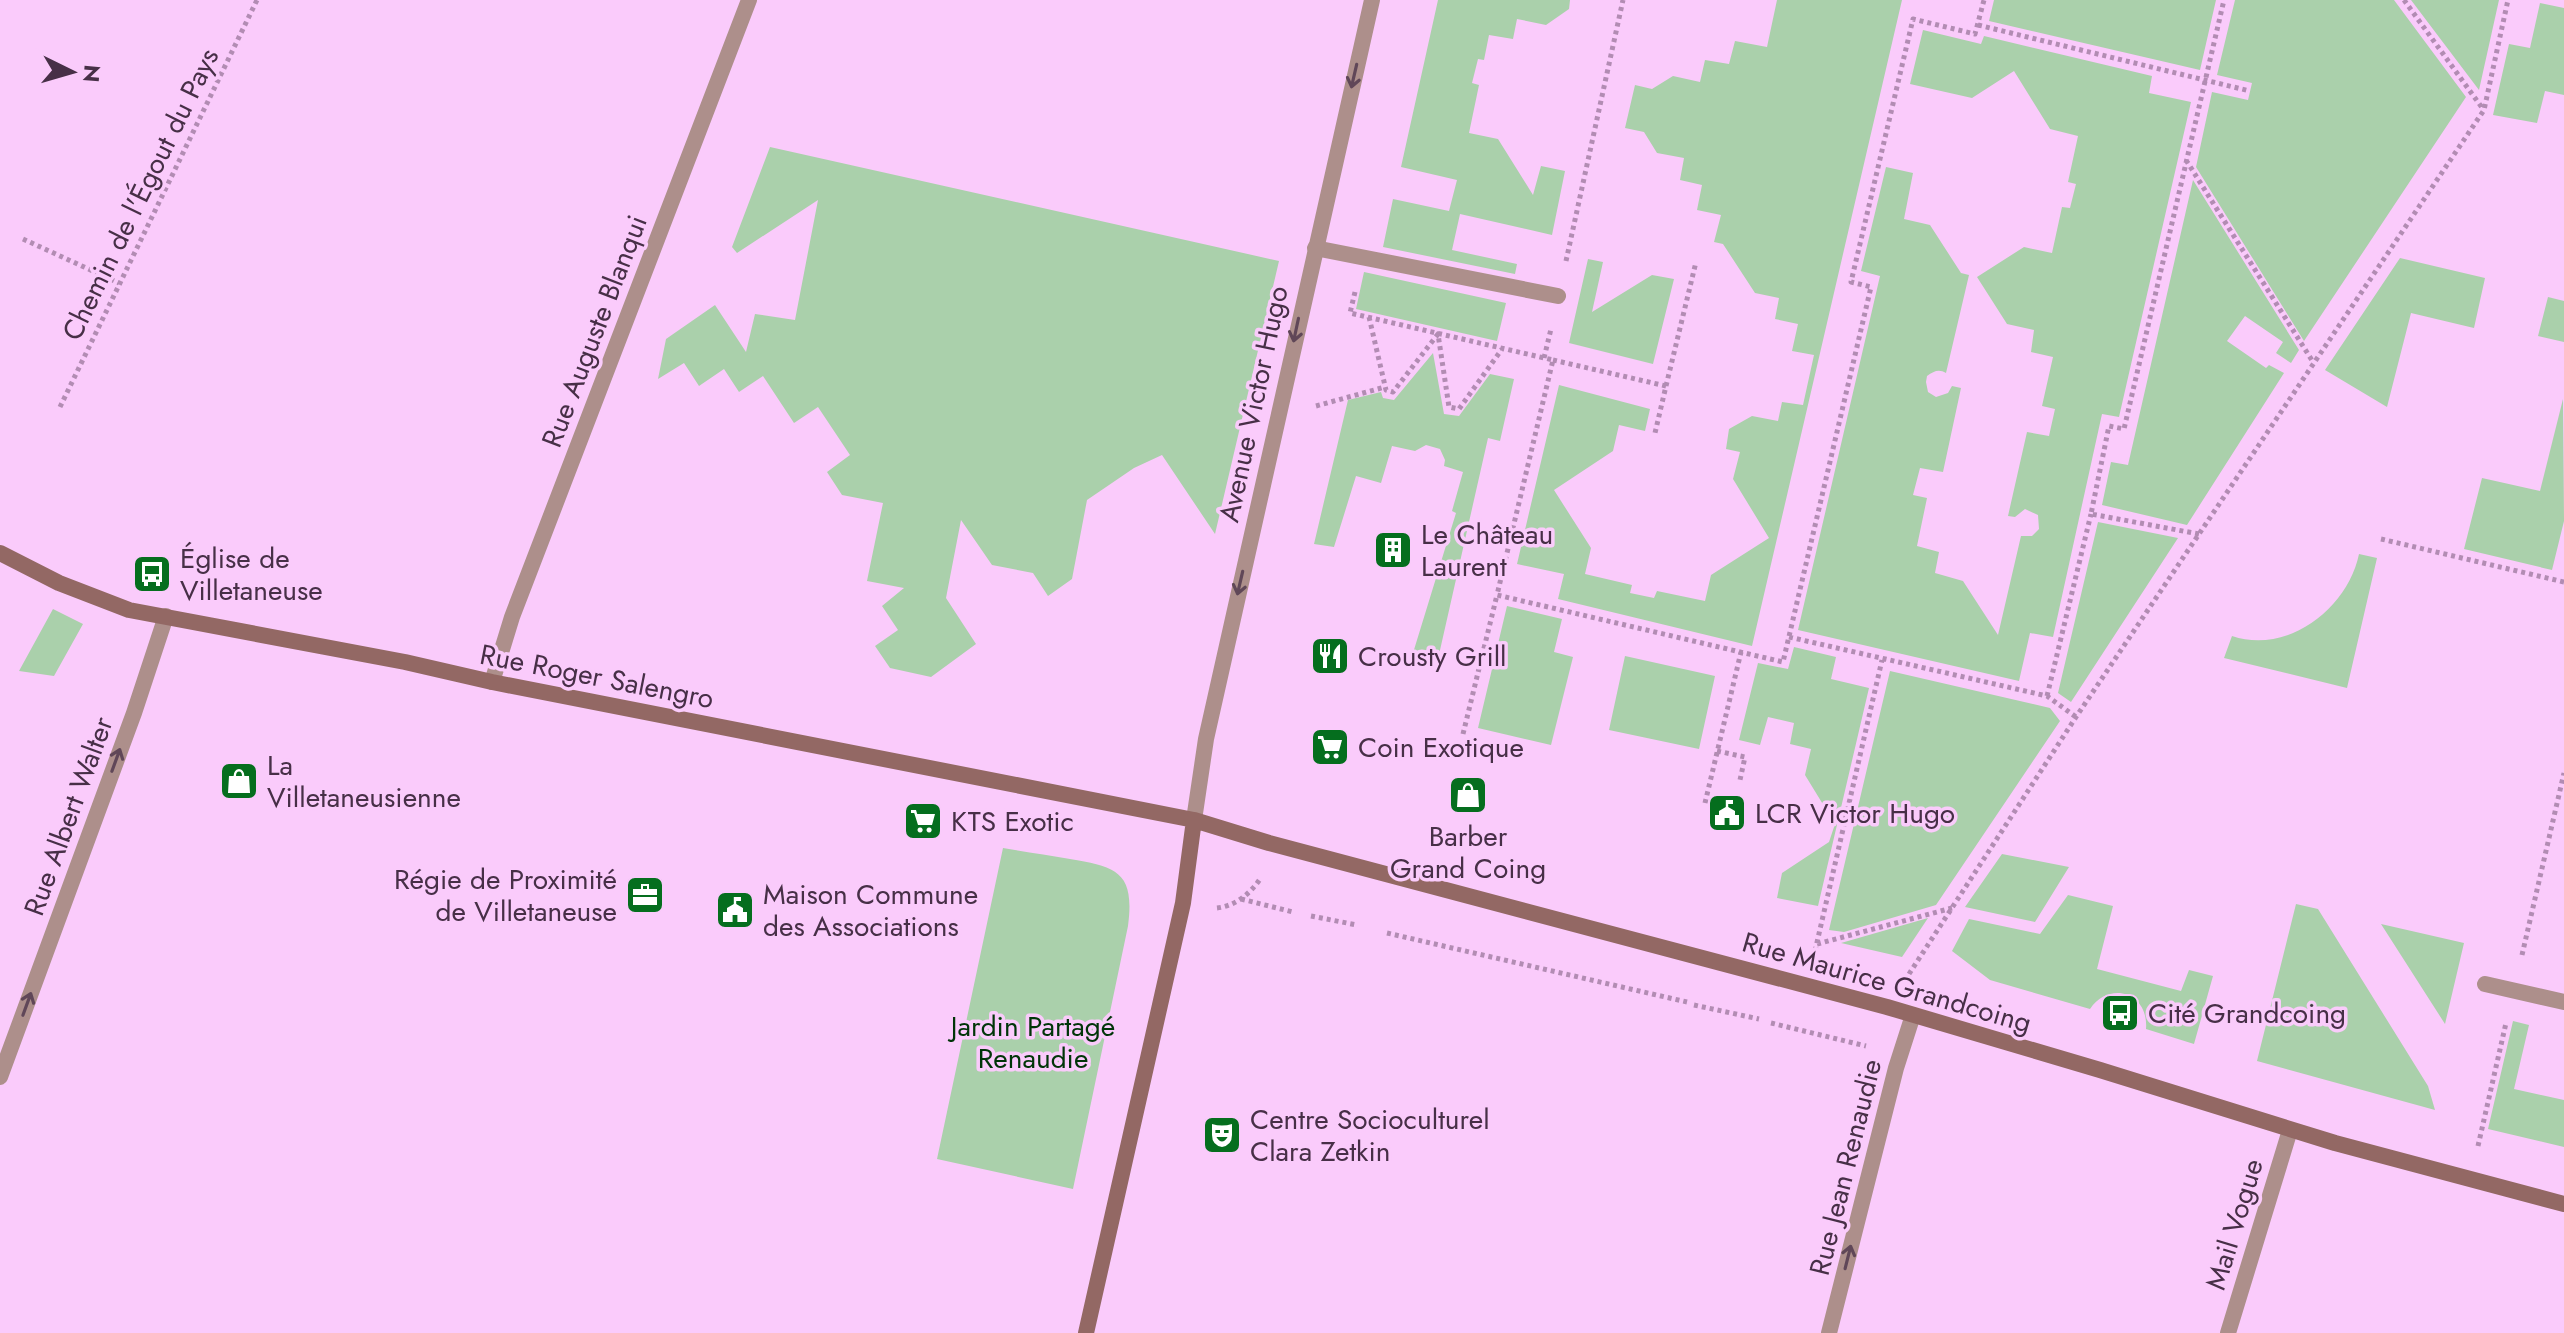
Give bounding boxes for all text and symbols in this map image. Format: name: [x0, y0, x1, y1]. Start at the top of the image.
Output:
north arrow: [32, 32, 112, 112]
street label: Chemin de l'Égout du Pays: [52, 41, 229, 347]
one-way arrow: [1346, 63, 1361, 88]
text: N: [75, 64, 109, 84]
street label: Rue Auguste Blanqui: [531, 209, 658, 453]
street label: Avenue Victor Hugo: [1208, 282, 1299, 526]
one-way arrow: [1288, 316, 1303, 342]
place label: Le Château Laurent: [1421, 514, 1553, 587]
building icon: Le Château Laurent: [1372, 529, 1414, 571]
place label: Église de Villetaneuse: [180, 538, 323, 611]
bus stop icon: Église de Villetaneuse: [131, 553, 173, 595]
one-way arrow: [1232, 570, 1247, 596]
street label: Rue Roger Salengro: [476, 634, 717, 719]
restaurant icon: Crousty Grill: [1309, 635, 1351, 677]
place label: Crousty Grill: [1358, 636, 1507, 677]
street label: Rue Albert Walter: [13, 711, 124, 921]
supermarket icon: Coin Exotique: [1309, 726, 1351, 768]
place label: Coin Exotique: [1358, 727, 1524, 768]
place label: La Villetaneusienne: [267, 745, 461, 818]
one-way arrow: [110, 748, 125, 773]
shop icon: La Villetaneusienne: [218, 760, 260, 802]
shop icon: Barber Grand Coing: [1447, 774, 1489, 816]
public building icon: LCR Victor Hugo: [1706, 792, 1748, 834]
place label: LCR Victor Hugo: [1755, 793, 1955, 834]
supermarket icon: KTS Exotic: [902, 800, 944, 842]
place label: KTS Exotic: [951, 801, 1074, 842]
place label: Barber Grand Coing: [1390, 816, 1546, 889]
place label: Régie de Proximité de Villetaneuse: [394, 859, 617, 932]
office icon: Régie de Proximité de Villetaneuse: [624, 874, 666, 916]
place label: Maison Commune des Associations: [763, 874, 978, 947]
public building icon: Maison Commune des Associations: [714, 889, 756, 931]
street label: Rue Maurice Grandcoing: [1737, 922, 2036, 1043]
one-way arrow: [21, 992, 35, 1017]
bus stop icon: Cité Grandcoing: [2099, 992, 2141, 1034]
place label: Cité Grandcoing: [2148, 993, 2346, 1034]
park label: Jardin Partagé Renaudie: [947, 1006, 1115, 1079]
street label: Rue Jean Renaudie: [1799, 1055, 1892, 1280]
place label: Centre Socioculturel Clara Zetkin: [1250, 1099, 1490, 1172]
theatre icon: Centre Socioculturel Clara Zetkin: [1201, 1114, 1243, 1156]
street label: Mail Vogue: [2195, 1154, 2274, 1295]
one-way arrow: [1842, 1245, 1857, 1271]

